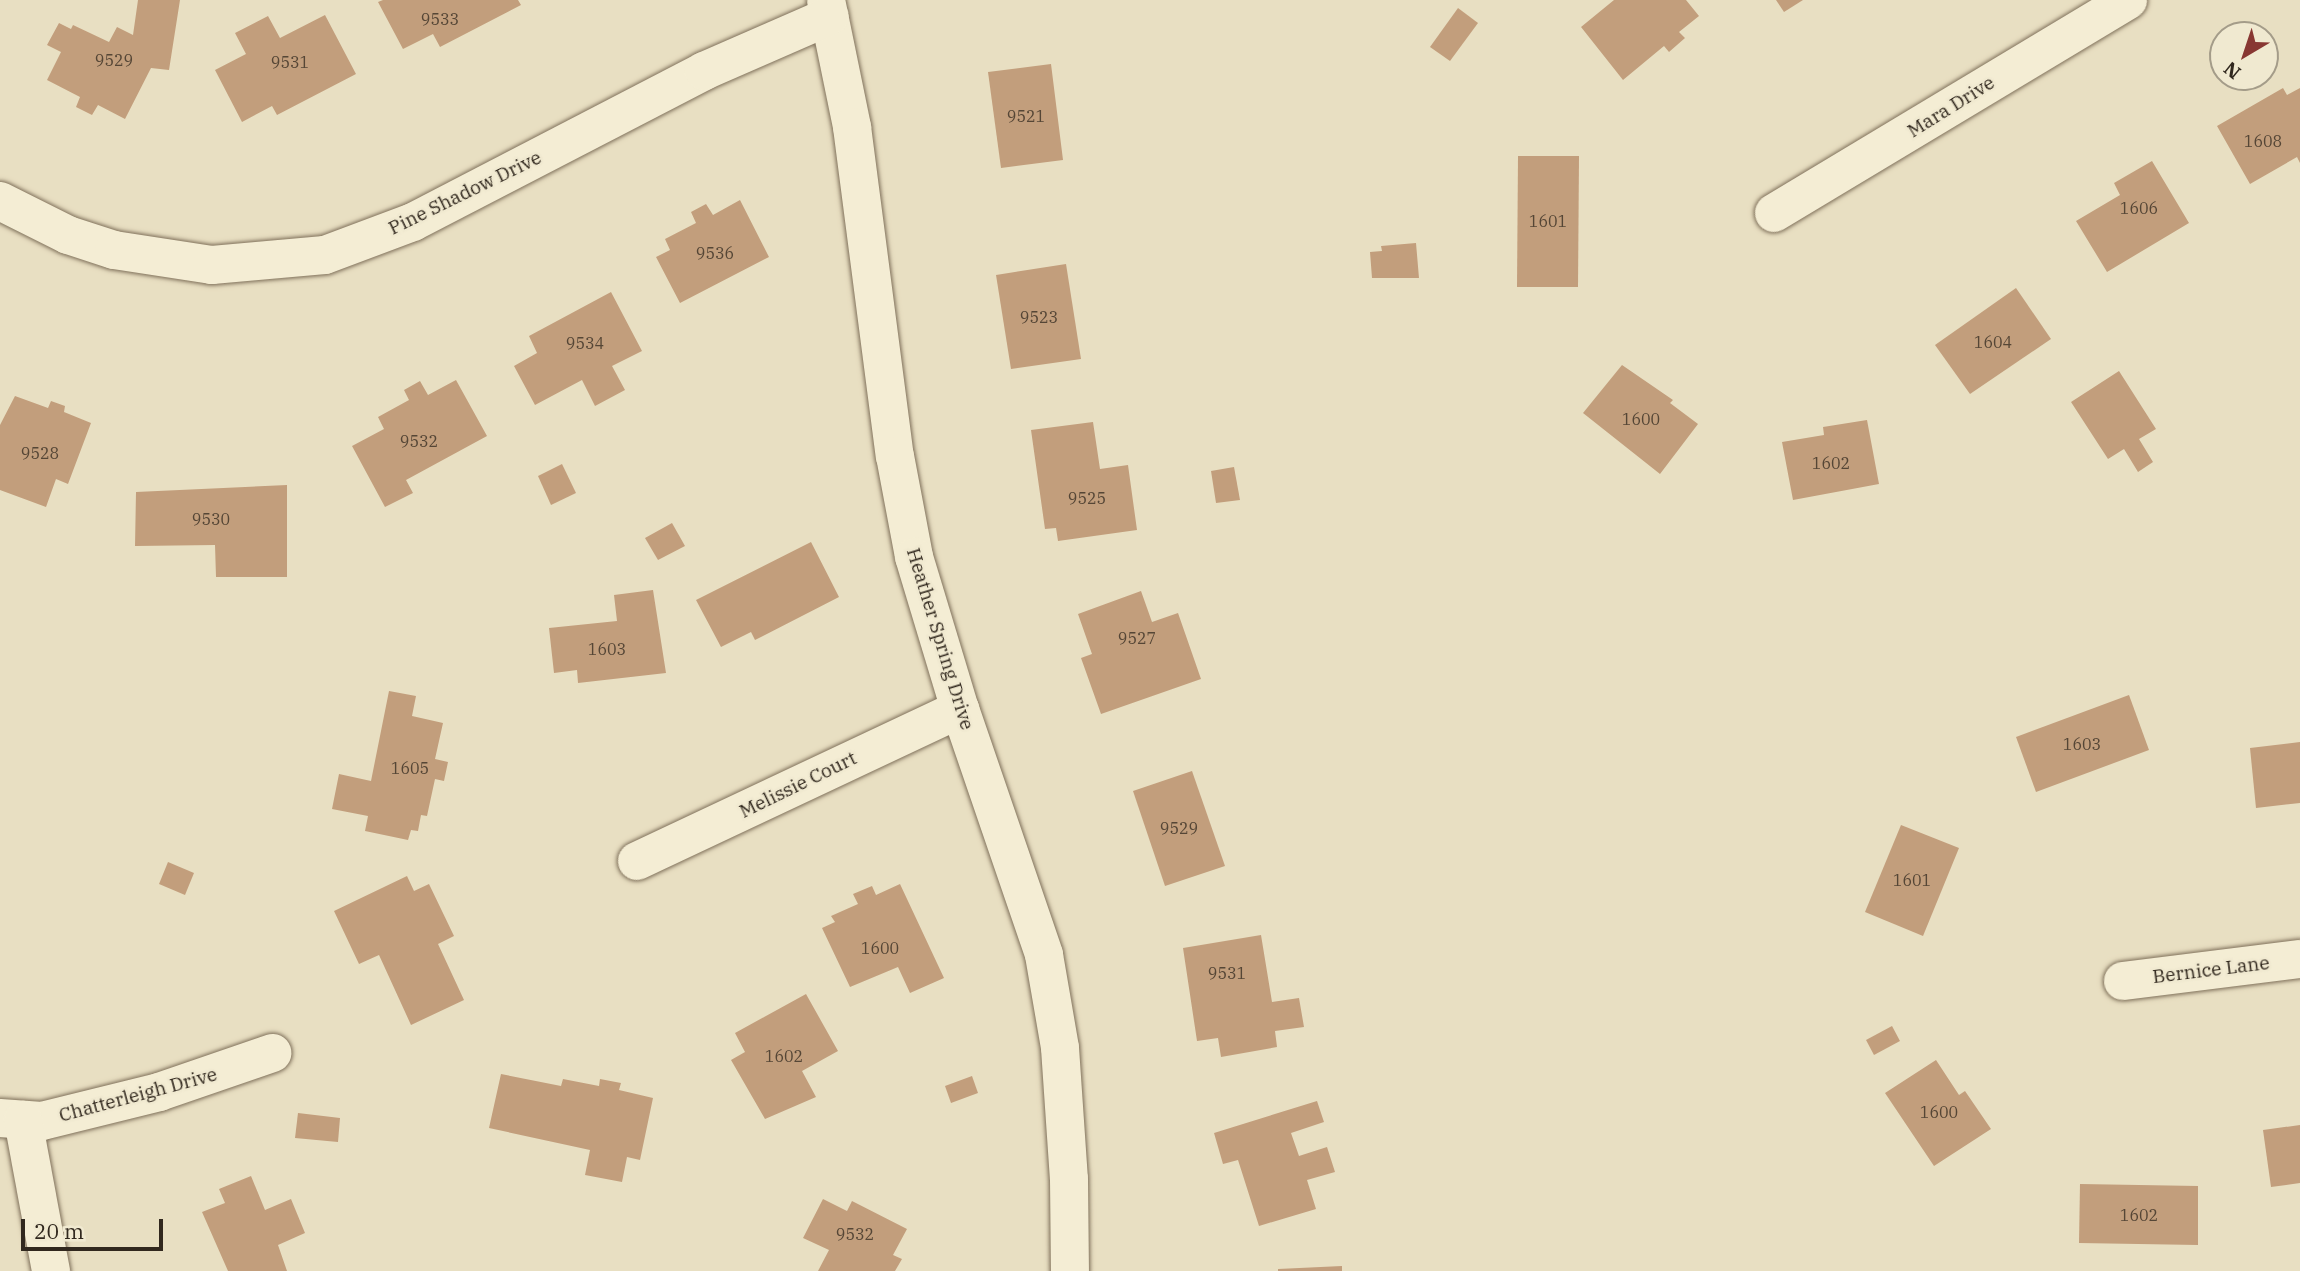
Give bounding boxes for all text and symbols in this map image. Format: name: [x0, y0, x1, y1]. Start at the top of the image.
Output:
house number: 9533: [421, 9, 459, 29]
north arrow: [2209, 21, 2279, 91]
house number: 9529: [95, 50, 133, 70]
house number: 9531: [271, 52, 309, 72]
text: N: [2219, 57, 2245, 85]
street label: Mara Drive: [1903, 71, 1999, 143]
house number: 9521: [1007, 106, 1045, 126]
house number: 1608: [2244, 131, 2282, 151]
street label: Pine Shadow Drive: [385, 146, 545, 240]
house number: 1606: [2120, 198, 2158, 218]
house number: 1601: [1529, 211, 1567, 231]
house number: 9536: [696, 243, 734, 263]
house number: 9523: [1020, 307, 1058, 327]
house number: 1604: [1974, 332, 2012, 352]
house number: 9534: [566, 333, 604, 353]
house number: 1600: [1622, 409, 1660, 429]
house number: 9532: [400, 431, 438, 451]
house number: 9528: [21, 443, 59, 463]
house number: 1602: [1812, 453, 1850, 473]
house number: 9525: [1068, 488, 1106, 508]
house number: 9530: [192, 509, 230, 529]
street label: Heather Spring Drive: [901, 545, 979, 733]
house number: 9527: [1118, 628, 1156, 648]
house number: 1603: [588, 639, 626, 659]
house number: 1603: [2063, 734, 2101, 754]
street label: Melissie Court: [736, 747, 860, 823]
house number: 1605: [391, 758, 429, 778]
house number: 9529: [1160, 818, 1198, 838]
house number: 1601: [1893, 870, 1931, 890]
house number: 1600: [861, 938, 899, 958]
street label: Bernice Lane: [2151, 952, 2271, 988]
house number: 9531: [1208, 963, 1246, 983]
house number: 1602: [765, 1046, 803, 1066]
street label: Chatterleigh Drive: [57, 1063, 219, 1127]
house number: 1600: [1920, 1102, 1958, 1122]
scale bar: [24, 1204, 166, 1248]
house number: 1602: [2120, 1205, 2158, 1225]
text: 20 m: [34, 1217, 84, 1245]
house number: 9532: [836, 1224, 874, 1244]

